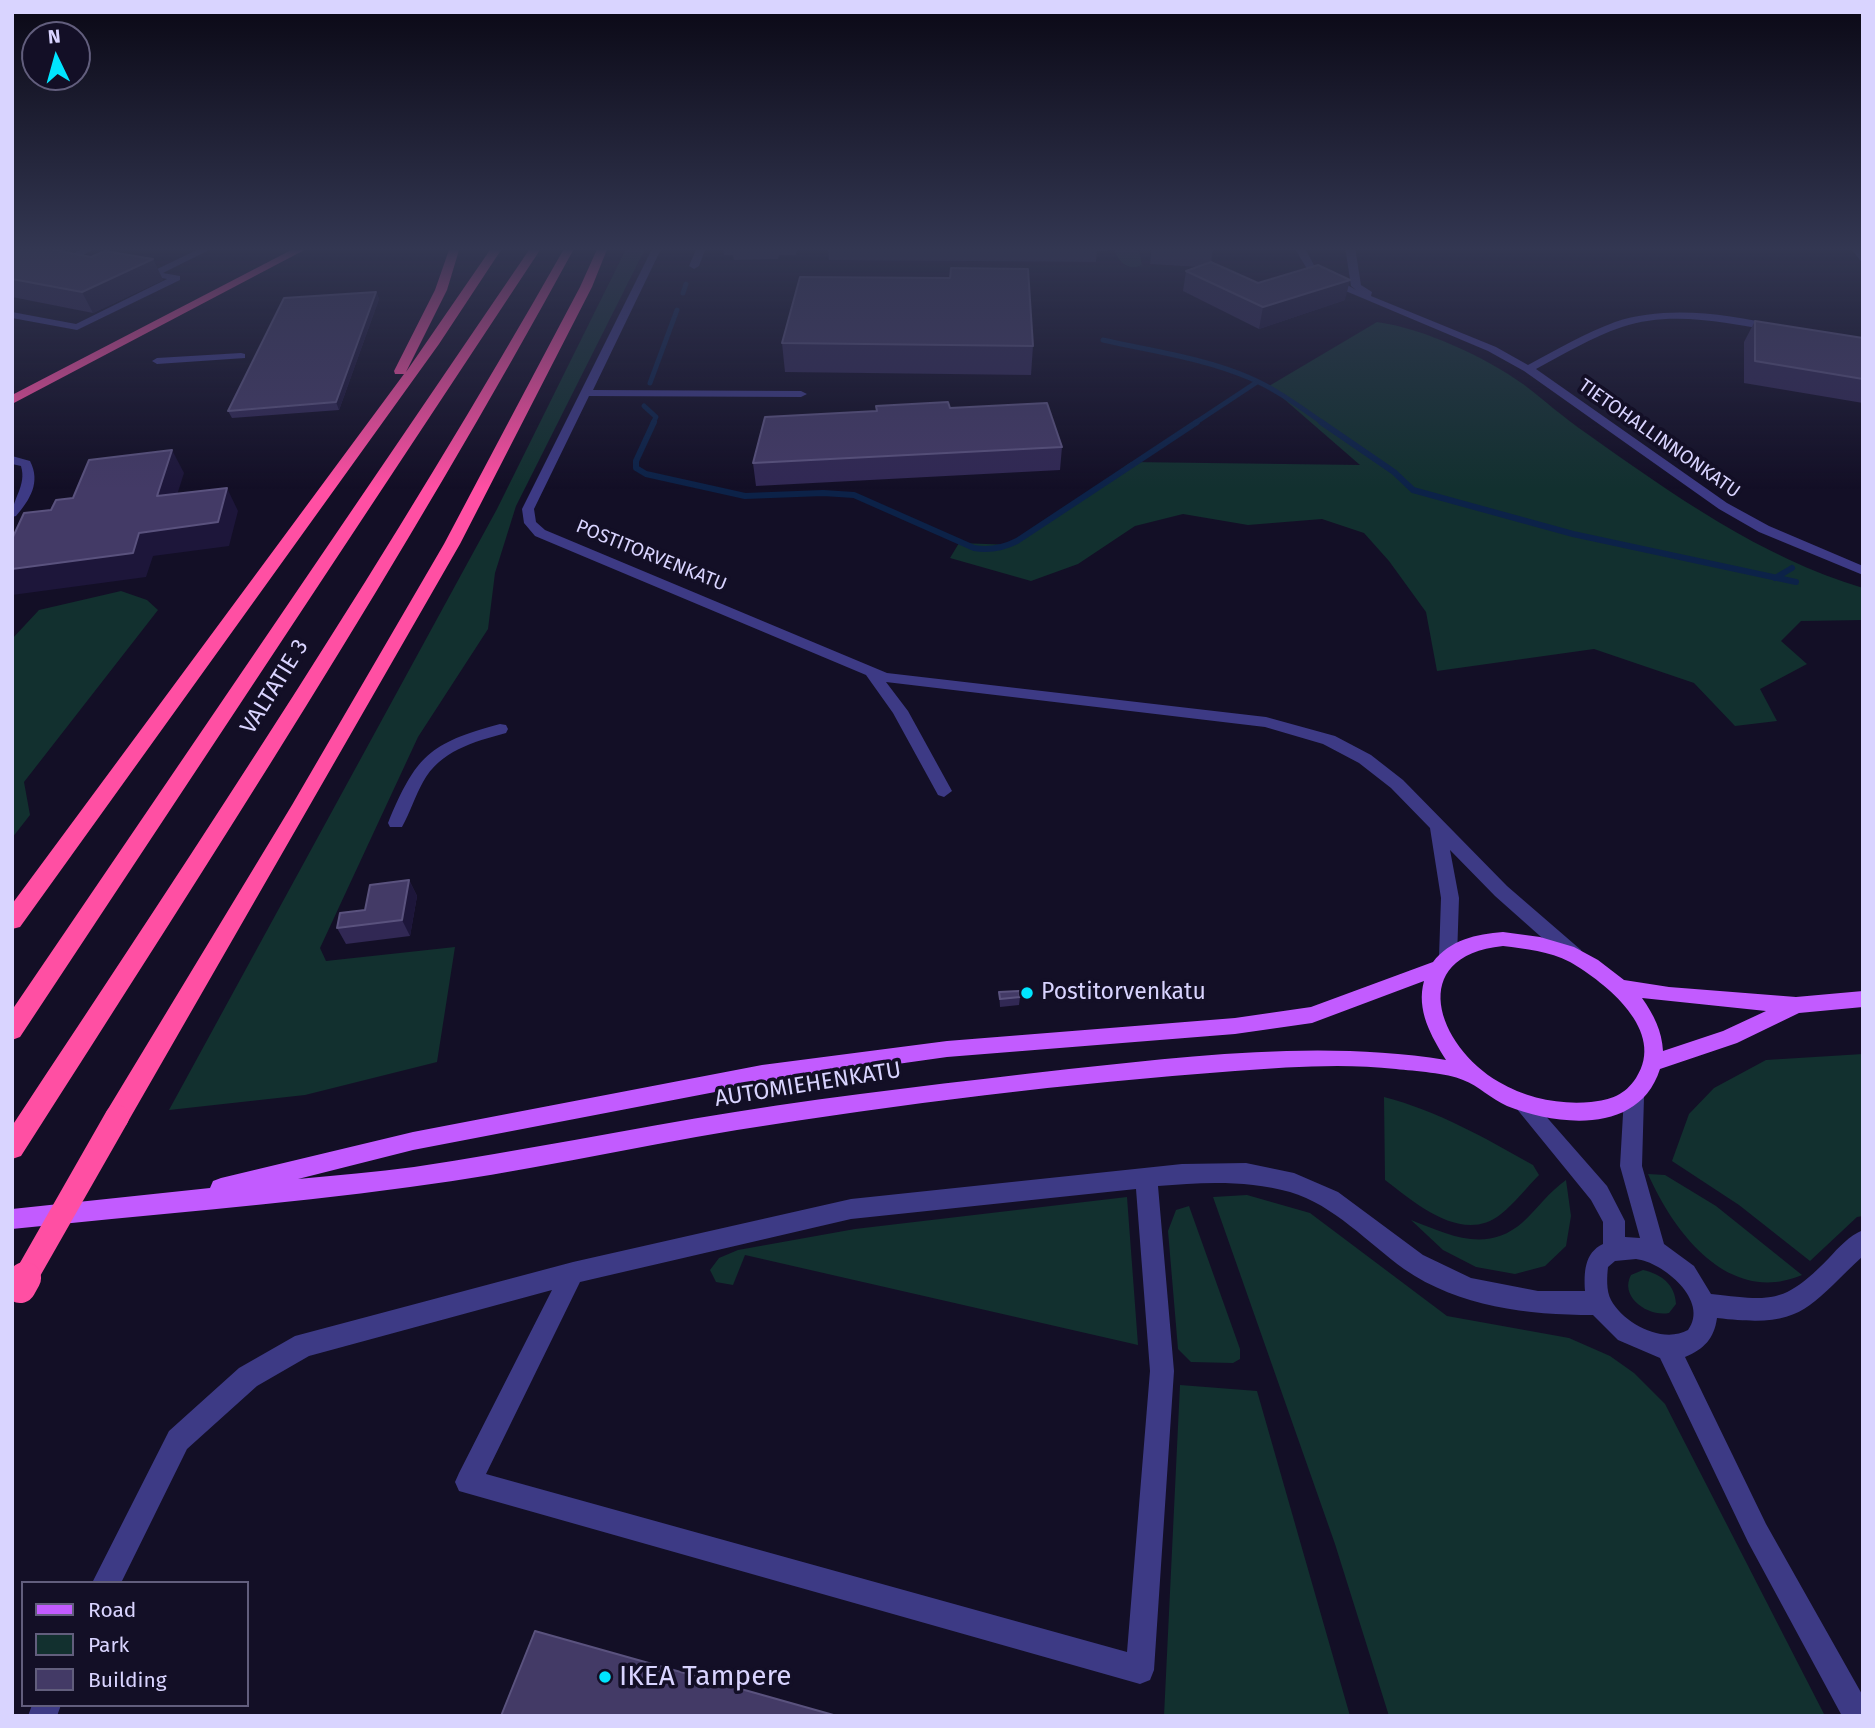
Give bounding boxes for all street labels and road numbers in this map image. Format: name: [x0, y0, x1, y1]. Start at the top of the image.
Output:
street label: TIETOHALLINNONKATU: [1574, 375, 1744, 503]
street label: POSTITORVENKATU: [572, 515, 730, 597]
street label: VALTATIE 3: [235, 635, 315, 739]
street label: AUTOMIEHENKATU: [713, 1057, 903, 1113]

